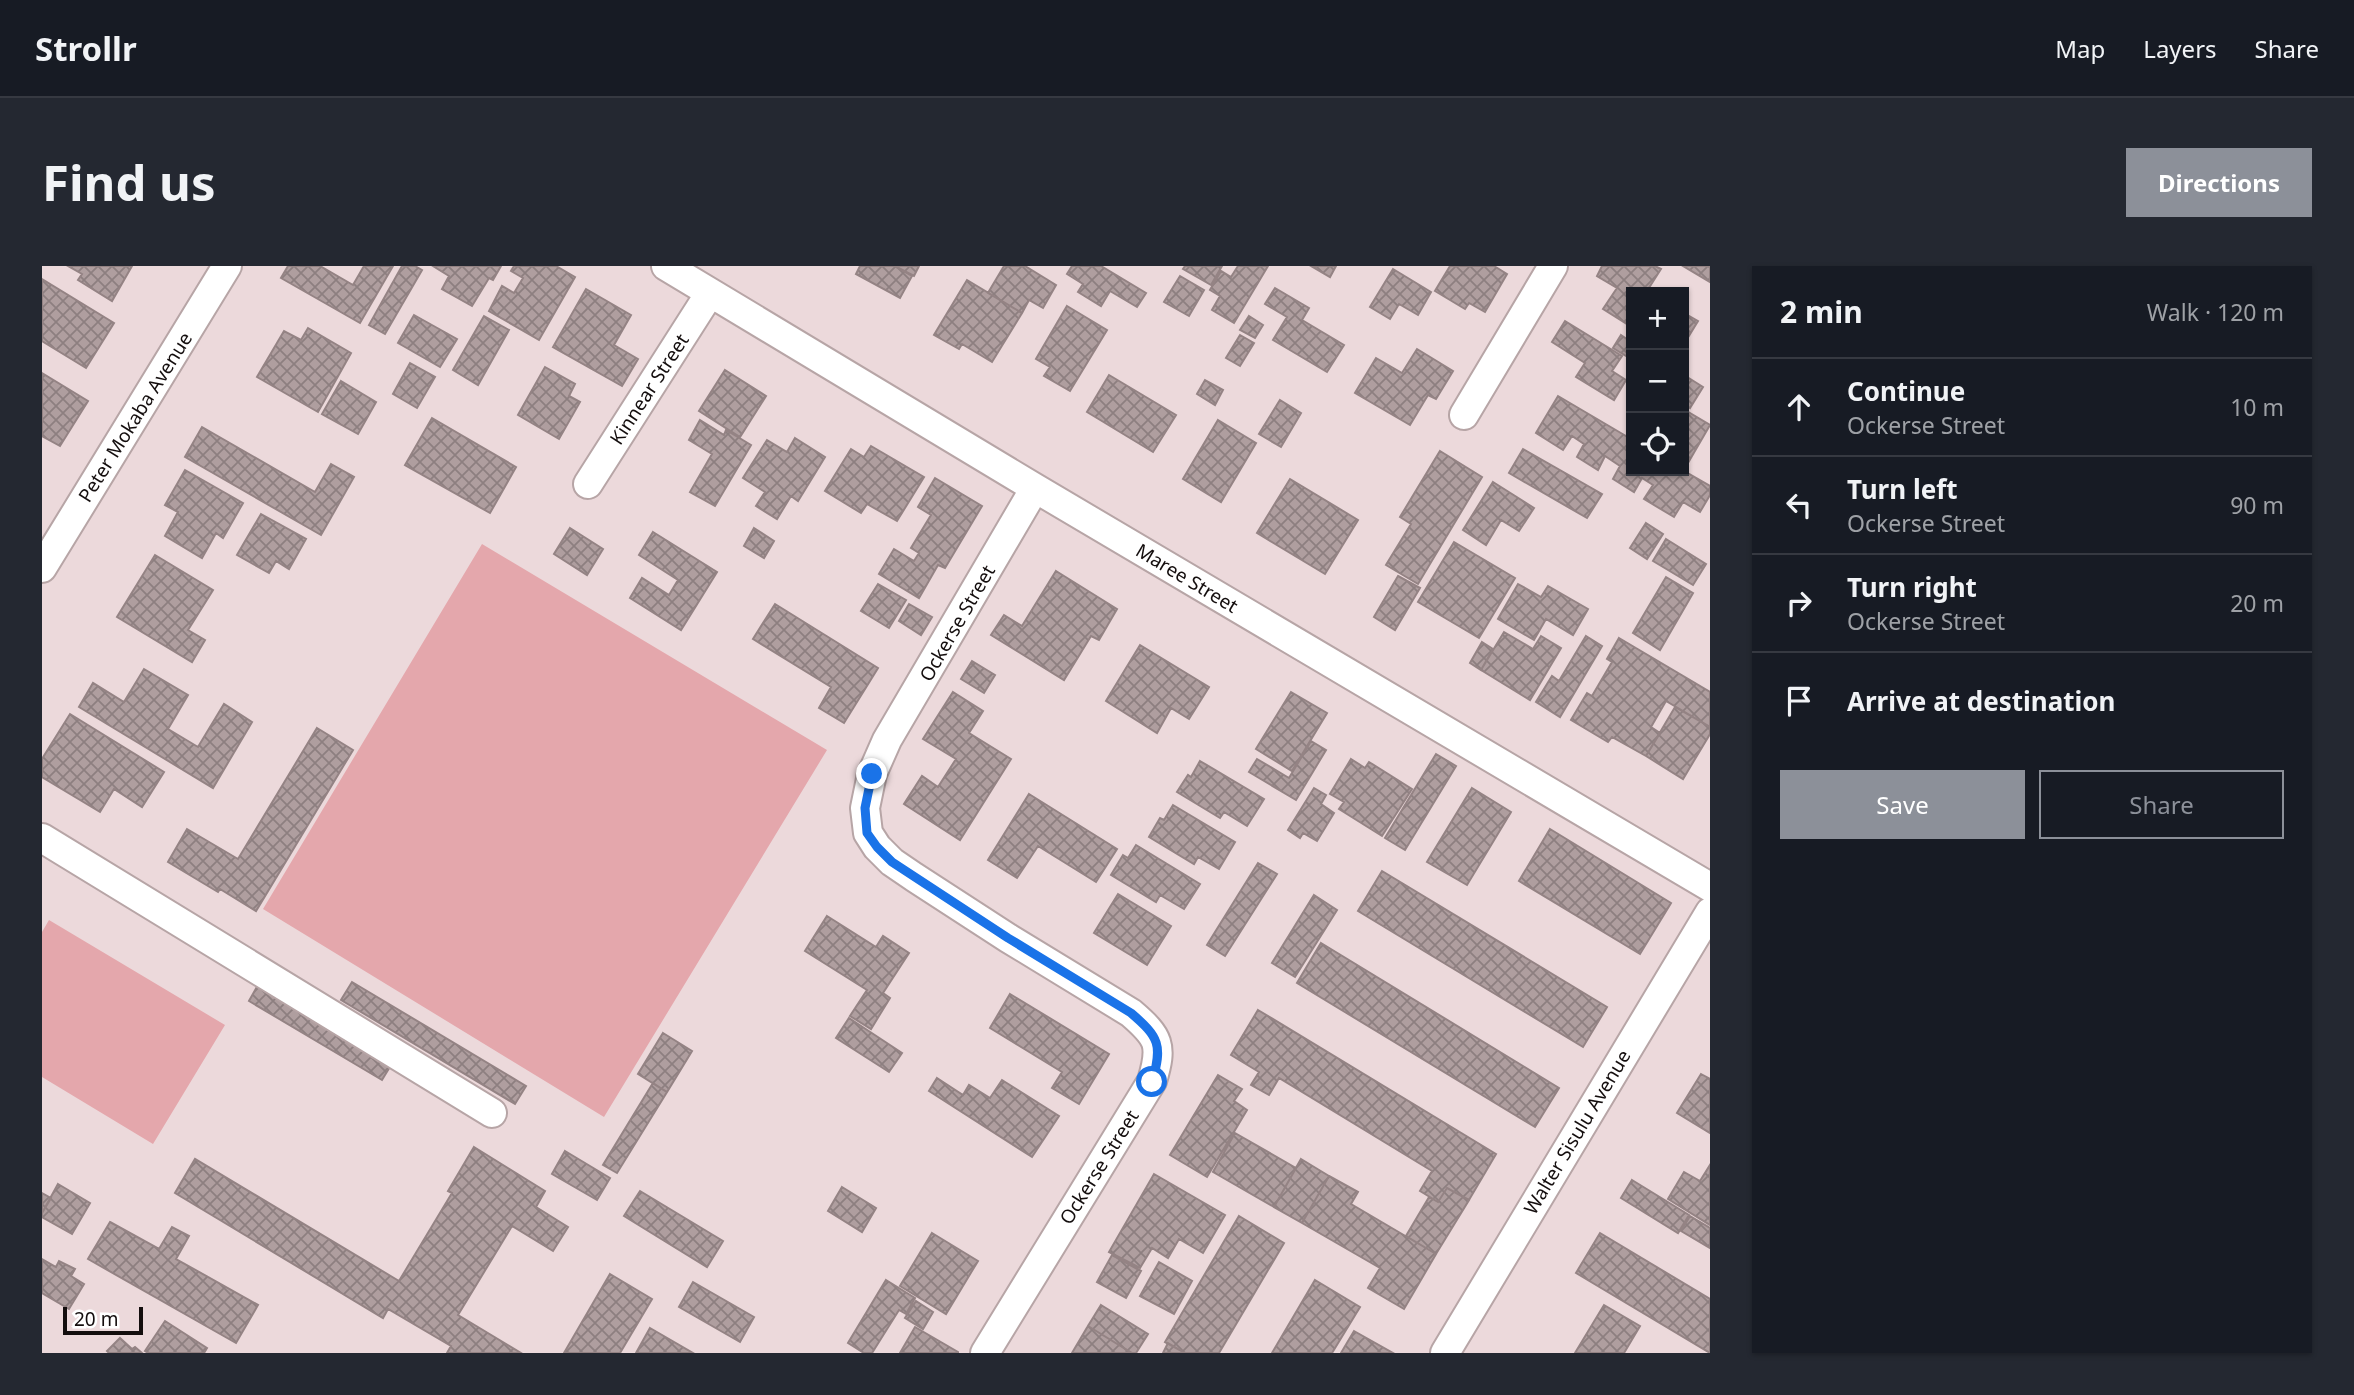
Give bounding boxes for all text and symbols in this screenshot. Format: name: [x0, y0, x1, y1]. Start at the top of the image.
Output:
text: Strollr: [35, 26, 137, 71]
text: Map: [2055, 32, 2105, 65]
text: Layers: [2143, 32, 2217, 65]
text: Share: [2255, 32, 2319, 65]
button: Directions: [2126, 148, 2312, 217]
text: Find us: [42, 149, 216, 215]
map controls: [1626, 287, 1689, 476]
button: +: [1626, 287, 1689, 350]
text: 2 min: [1780, 291, 1863, 332]
text: Walk · 120 m: [2147, 296, 2284, 328]
street label: Peter Mokaba Avenue: [72, 327, 198, 507]
street label: Kinnear Street: [603, 328, 695, 449]
button: −: [1626, 350, 1689, 413]
text: Continue: [1847, 373, 1965, 409]
icon: ahead: [1780, 388, 1818, 426]
text: 10 m: [2230, 391, 2284, 423]
text: Ockerse Street: [1847, 409, 2005, 441]
button: locate: [1626, 413, 1689, 476]
text: Turn left: [1847, 471, 1958, 507]
icon: left: [1780, 486, 1818, 524]
text: 90 m: [2230, 489, 2284, 521]
text: Ockerse Street: [1847, 507, 2005, 539]
street label: Maree Street: [1131, 537, 1243, 619]
street label: Ockerse Street: [913, 560, 1001, 686]
text: Turn right: [1847, 569, 1977, 605]
icon: right: [1780, 584, 1818, 622]
text: 20 m: [2230, 587, 2284, 619]
text: Ockerse Street: [1847, 605, 2005, 637]
icon: arrive: [1780, 682, 1818, 720]
text: Arrive at destination: [1847, 683, 2116, 719]
route end: [856, 758, 887, 789]
button: Save: [1780, 770, 2025, 839]
button: Share: [2039, 770, 2284, 839]
street label: Walter Sisulu Avenue: [1518, 1045, 1636, 1219]
route start: [1136, 1066, 1167, 1097]
street label: Ockerse Street: [1053, 1105, 1145, 1229]
scale bar: [63, 1304, 144, 1336]
text: 20 m: [74, 1306, 118, 1332]

